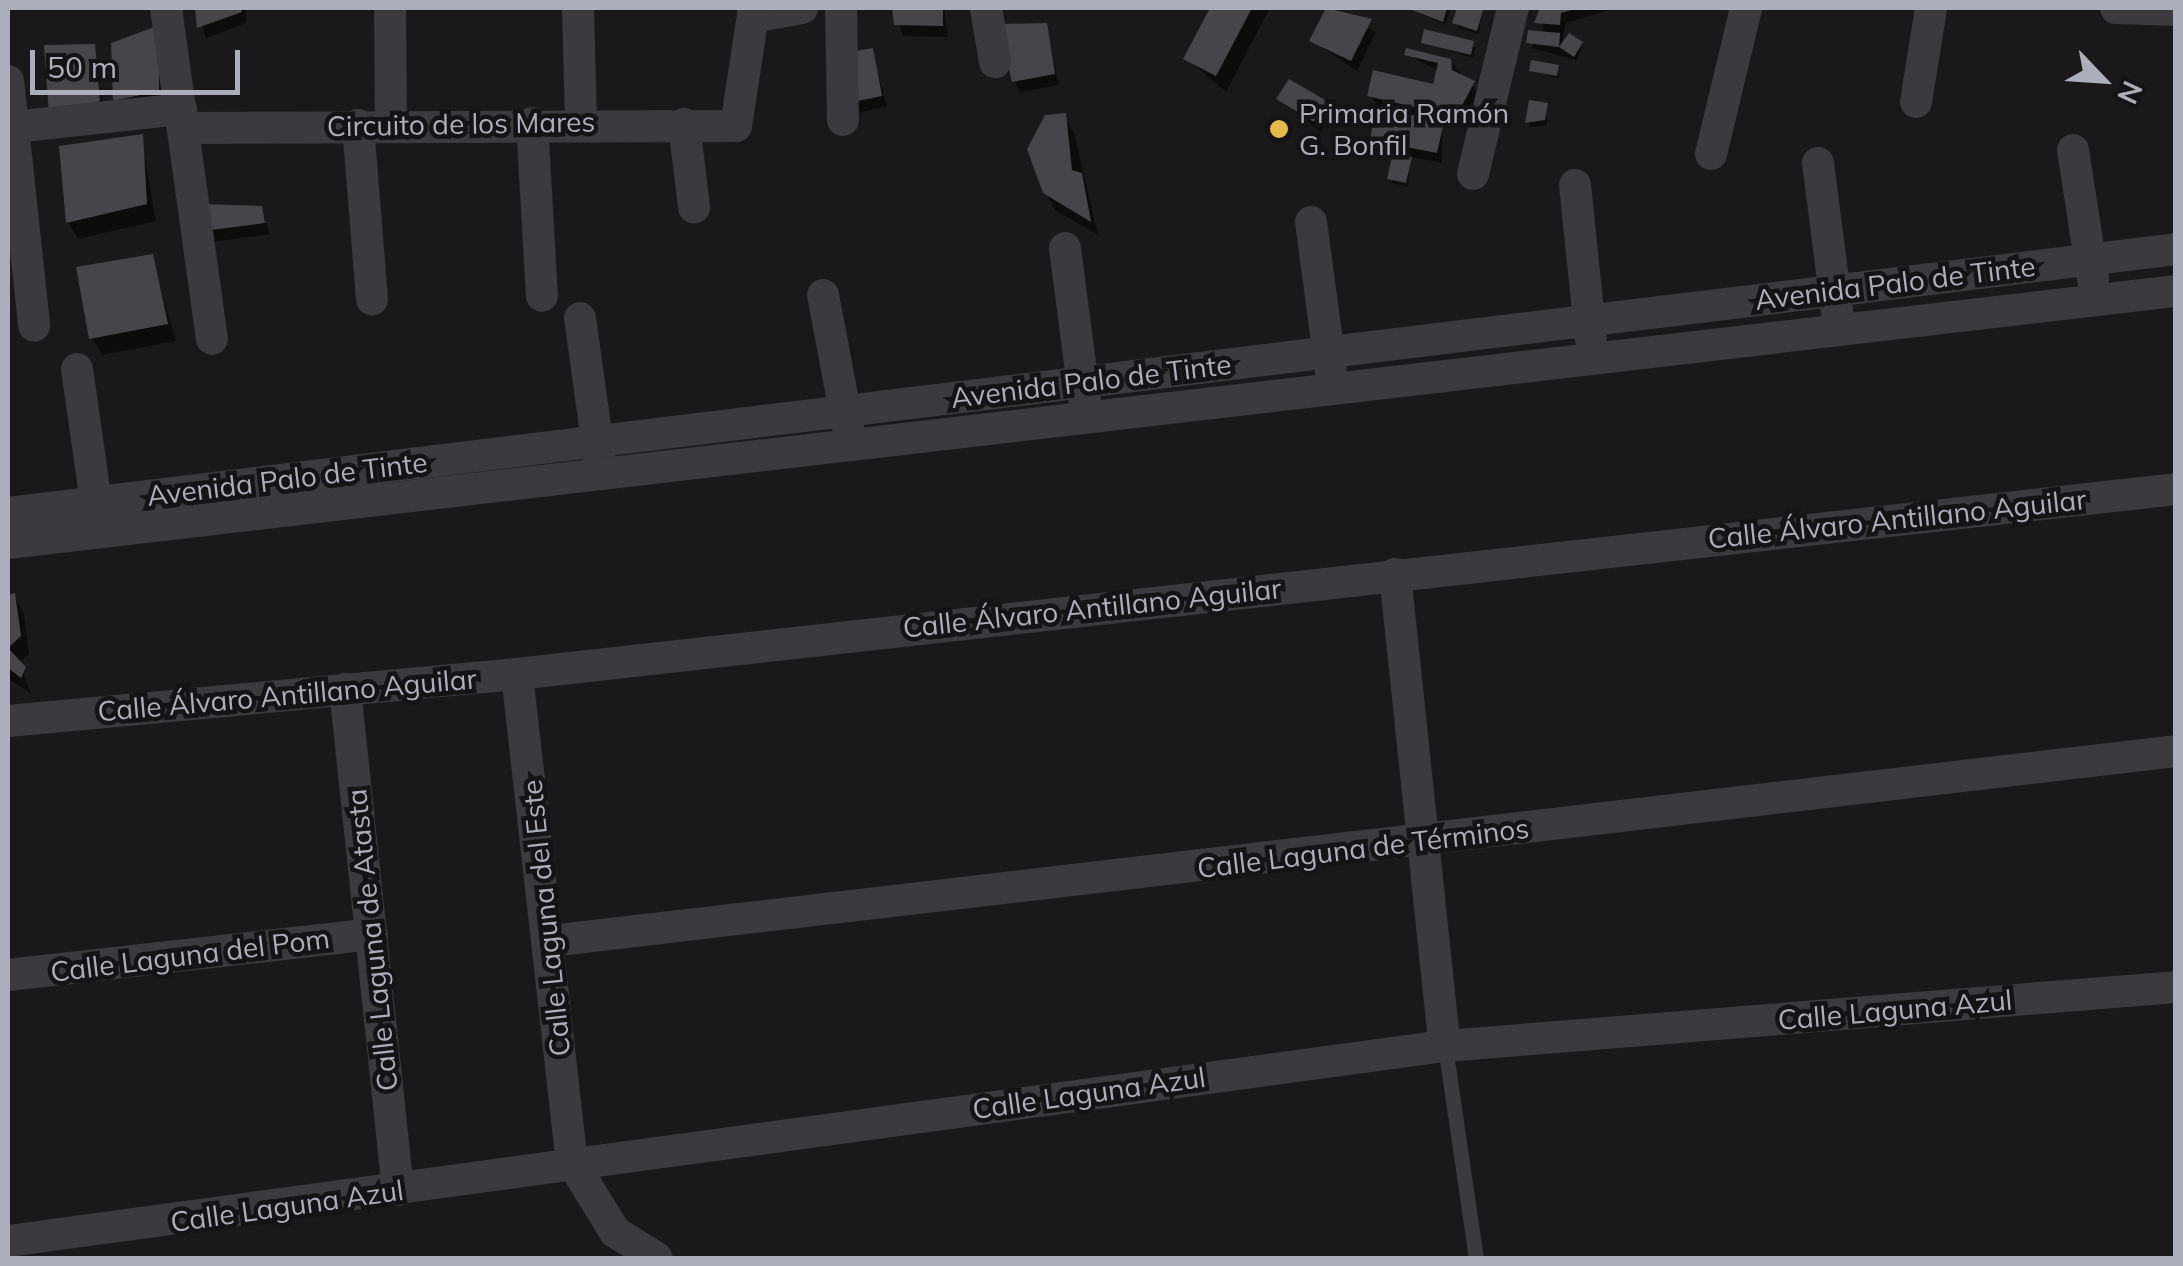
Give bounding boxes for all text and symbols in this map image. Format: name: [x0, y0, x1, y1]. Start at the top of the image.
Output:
scale bar: [35, 30, 245, 92]
north arrow: [2053, 30, 2153, 130]
text: 50 m: [47, 48, 117, 86]
text: N: [2110, 76, 2151, 110]
place label: Primaria Ramón G. Bonfil: [1299, 96, 1509, 162]
street label: Circuito de los Mares: [326, 105, 596, 143]
marker: Primaria Ramón G. Bonfil: [1268, 118, 1290, 140]
street label: Avenida Palo de Tinte: [1753, 249, 2037, 317]
street label: Avenida Palo de Tinte: [949, 347, 1233, 415]
street label: Avenida Palo de Tinte: [145, 445, 429, 513]
street label: Calle Álvaro Antillano Aguilar: [1706, 482, 2088, 556]
street label: Calle Álvaro Antillano Aguilar: [901, 571, 1283, 645]
street label: Calle Álvaro Antillano Aguilar: [96, 662, 478, 728]
street label: Calle Laguna del Este: [515, 778, 577, 1058]
street label: Calle Laguna de Atasta: [339, 787, 405, 1093]
street label: Calle Laguna de Términos: [1195, 811, 1531, 885]
street label: Calle Laguna del Pom: [48, 921, 332, 989]
street label: Calle Laguna Azul: [1777, 983, 2013, 1037]
street label: Calle Laguna Azul: [970, 1060, 1208, 1126]
street label: Calle Laguna Azul: [168, 1173, 406, 1239]

